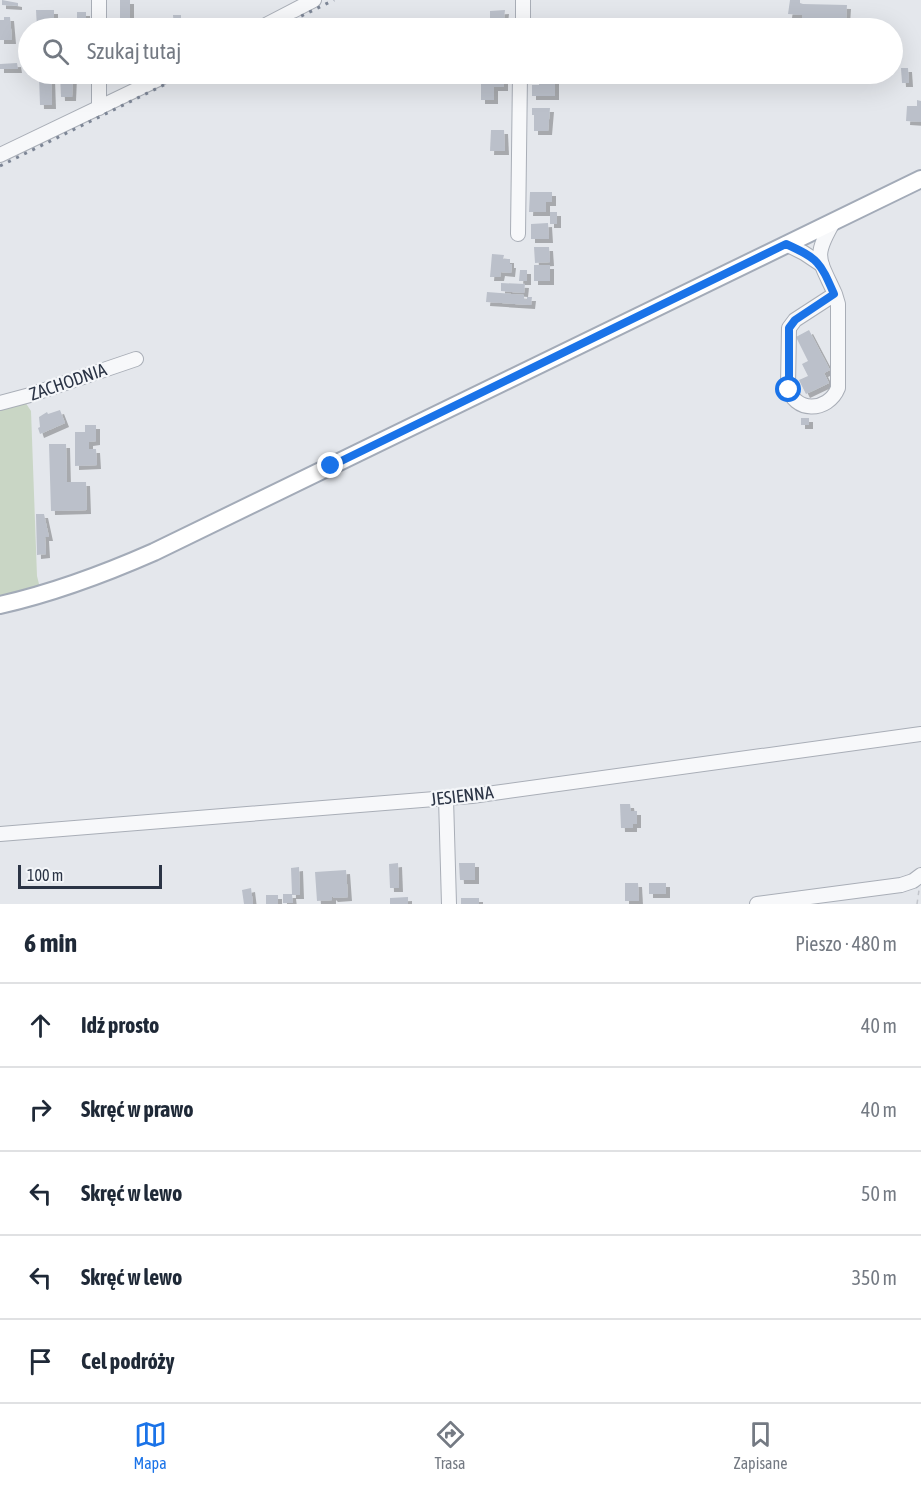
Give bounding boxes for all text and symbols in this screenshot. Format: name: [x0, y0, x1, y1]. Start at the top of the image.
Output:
search box: [18, 18, 903, 84]
icon: search: [39, 35, 72, 68]
text: Szukaj tutaj: [87, 38, 181, 64]
street label: ZACHODNIA: [27, 359, 109, 404]
route start: [775, 376, 801, 402]
route end: [317, 452, 343, 478]
street label: JESIENNA: [429, 781, 495, 810]
scale bar: [18, 862, 162, 890]
text: 100 m: [27, 866, 63, 884]
text: 6 min: [24, 928, 77, 958]
text: Pieszo · 480 m: [795, 932, 897, 955]
icon: ahead: [24, 1009, 57, 1042]
text: Idź prosto: [81, 1012, 159, 1038]
text: 40 m: [861, 1014, 897, 1037]
icon: right: [24, 1093, 57, 1126]
text: Skręć w prawo: [81, 1096, 194, 1122]
text: 40 m: [861, 1098, 897, 1121]
icon: left: [24, 1177, 57, 1210]
text: Skręć w lewo: [81, 1180, 182, 1206]
text: 50 m: [861, 1182, 897, 1205]
icon: left: [24, 1261, 57, 1294]
text: Skręć w lewo: [81, 1264, 182, 1290]
text: 350 m: [852, 1266, 897, 1289]
icon: arrive: [24, 1345, 57, 1378]
text: Cel podróży: [81, 1348, 175, 1374]
tab: Mapa: [133, 1418, 167, 1472]
tab: Trasa: [434, 1418, 467, 1472]
tab: Zapisane: [733, 1418, 788, 1472]

